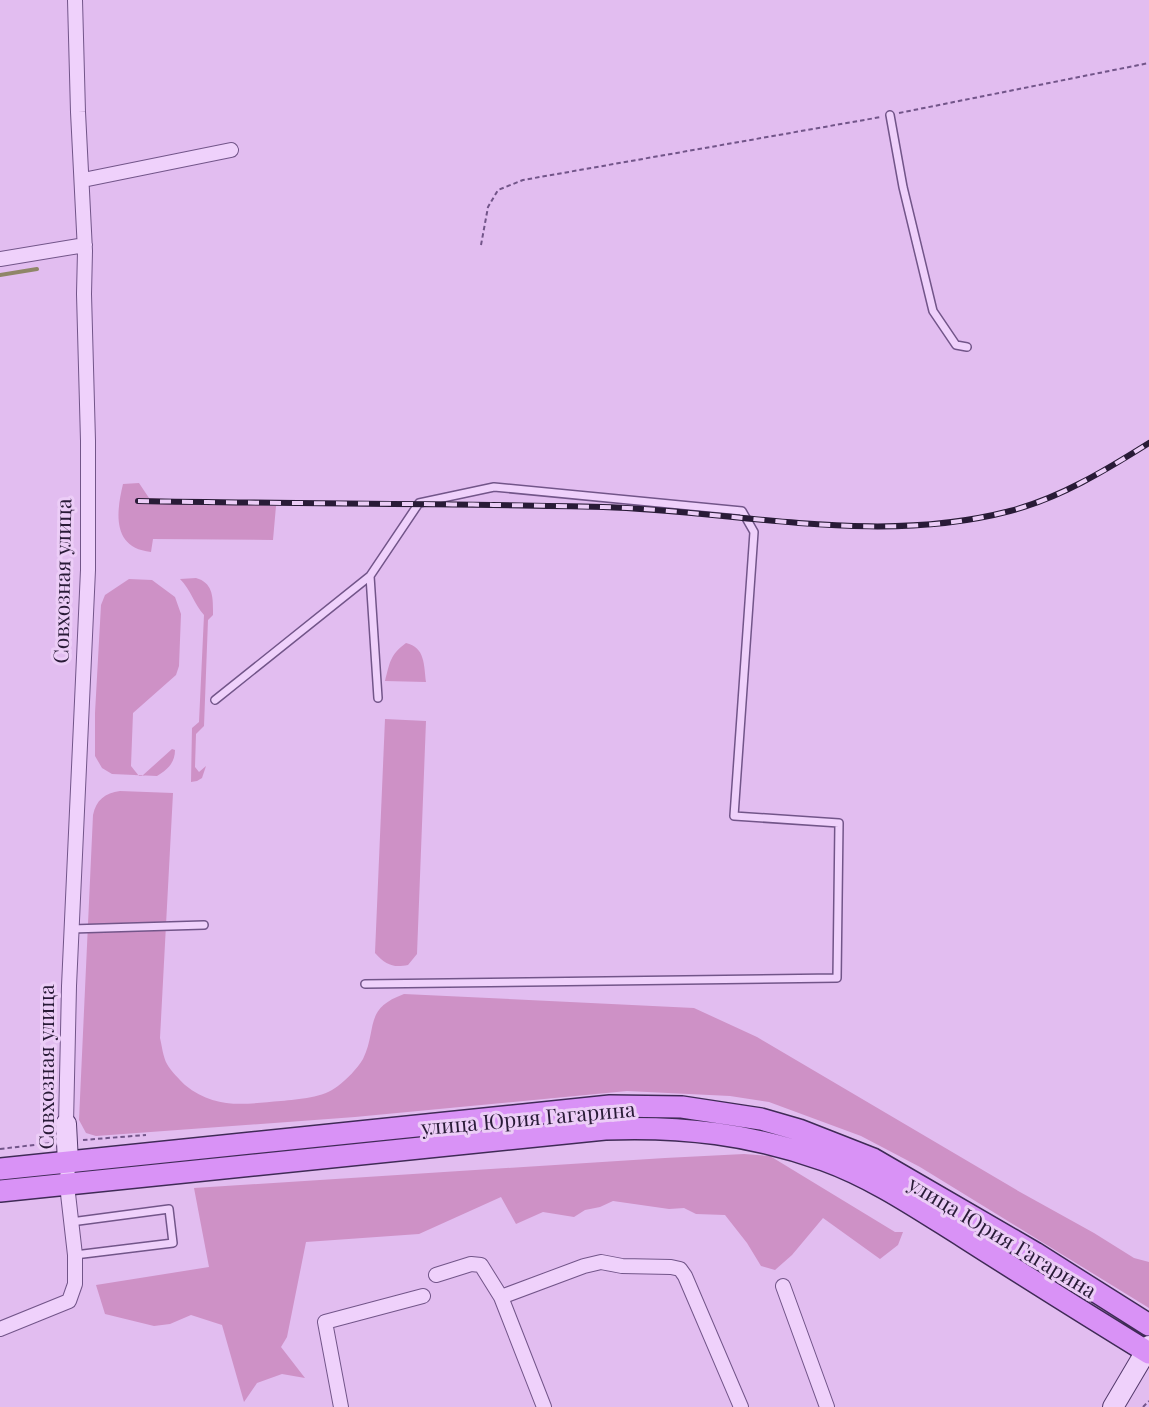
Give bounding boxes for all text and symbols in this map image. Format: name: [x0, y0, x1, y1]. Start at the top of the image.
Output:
street label: Совхозная улица: [46, 498, 76, 664]
street label: Совхозная улица: [31, 984, 59, 1150]
street label: улица Юрия Гагарина: [419, 1094, 637, 1140]
street label: улица Юрия Гагарина: [903, 1168, 1103, 1304]

